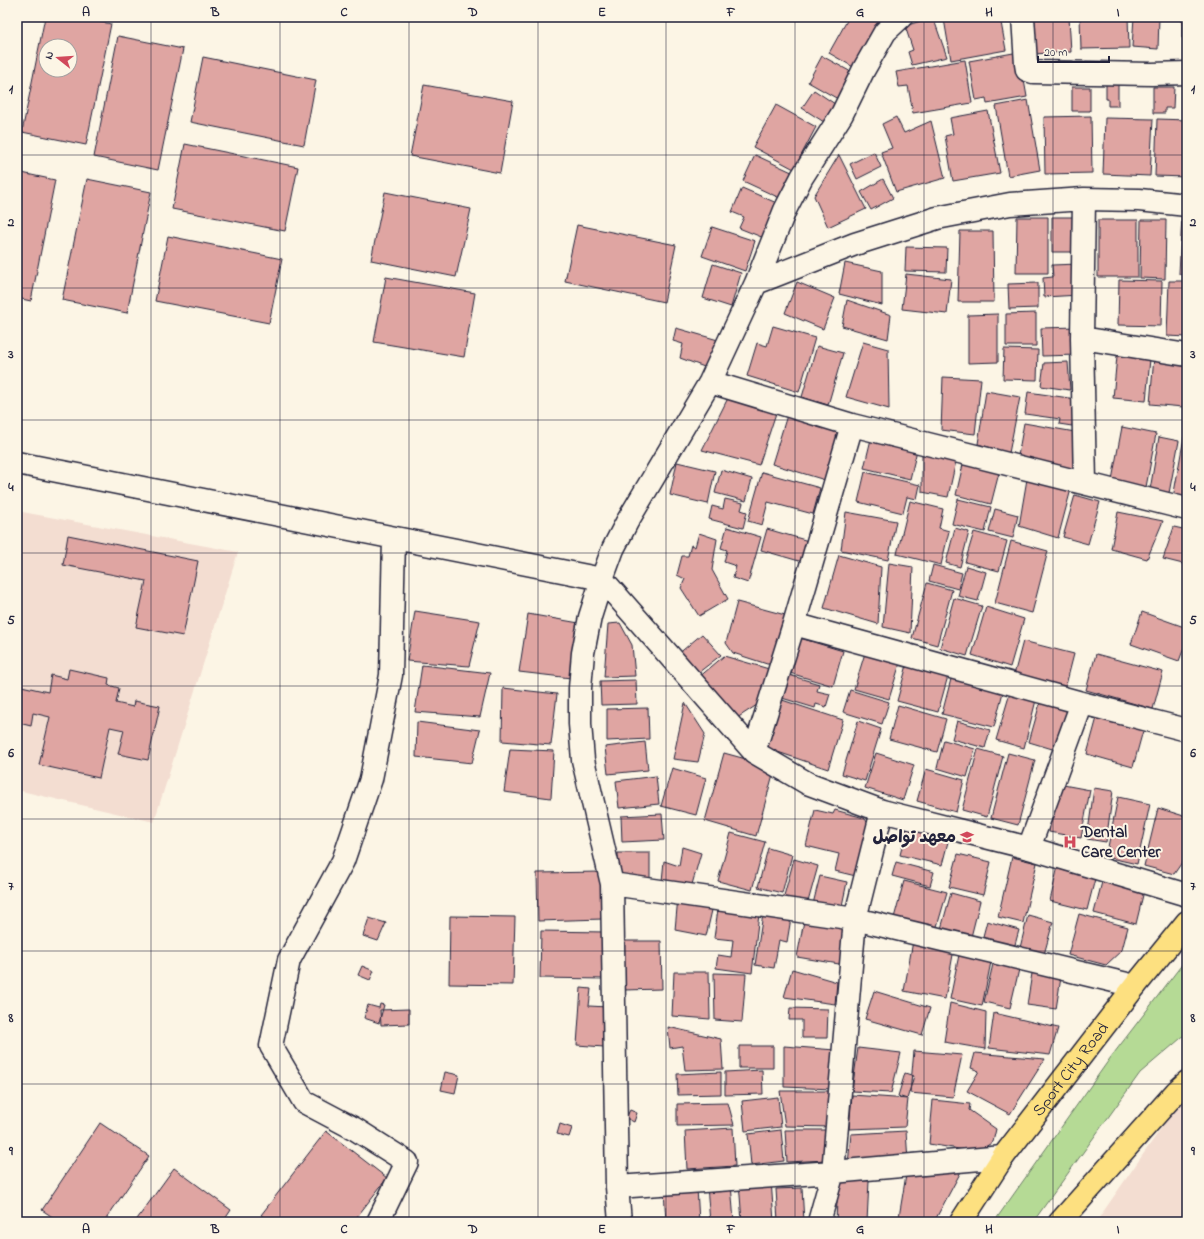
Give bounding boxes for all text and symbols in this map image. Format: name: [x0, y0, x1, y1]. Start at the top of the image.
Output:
text: A: [82, 3, 90, 22]
text: B: [210, 3, 220, 22]
text: C: [340, 3, 348, 22]
text: D: [467, 3, 478, 22]
text: E: [598, 3, 606, 22]
text: F: [726, 3, 736, 22]
text: G: [856, 3, 864, 22]
text: H: [985, 3, 993, 22]
text: I: [1116, 3, 1120, 22]
north arrow: [38, 38, 78, 78]
scale bar: [1038, 38, 1109, 64]
text: 20 m: [1044, 44, 1067, 62]
text: N: [41, 49, 58, 61]
text: 1: [9, 80, 14, 99]
text: 1: [1191, 80, 1196, 99]
text: 2: [7, 213, 15, 232]
text: 2: [1189, 213, 1197, 232]
text: 3: [7, 345, 14, 364]
text: 3: [1189, 345, 1196, 364]
text: 4: [7, 478, 14, 497]
text: 4: [1189, 478, 1196, 497]
text: 5: [7, 611, 15, 630]
text: 5: [1189, 611, 1197, 630]
text: 6: [7, 744, 14, 763]
text: 6: [1189, 744, 1196, 763]
place label: Dental Care Center: [1080, 820, 1161, 865]
place label: معهد تواصل: [872, 825, 956, 850]
school or university icon: معهد تواصل: [959, 829, 975, 845]
hospital icon: Dental Care Center: [1062, 834, 1078, 850]
text: 7: [8, 877, 14, 896]
text: 7: [1190, 877, 1196, 896]
text: 8: [8, 1009, 14, 1028]
text: 8: [1190, 1009, 1196, 1028]
street label: Sport City Road: [1026, 1017, 1115, 1122]
text: 9: [8, 1142, 14, 1161]
text: 9: [1190, 1142, 1196, 1161]
text: A: [82, 1220, 90, 1239]
text: B: [210, 1220, 220, 1239]
text: C: [340, 1220, 348, 1239]
text: D: [467, 1220, 478, 1239]
text: E: [598, 1220, 606, 1239]
text: F: [726, 1220, 736, 1239]
text: G: [856, 1220, 864, 1239]
text: H: [985, 1220, 993, 1239]
text: I: [1116, 1220, 1120, 1239]

